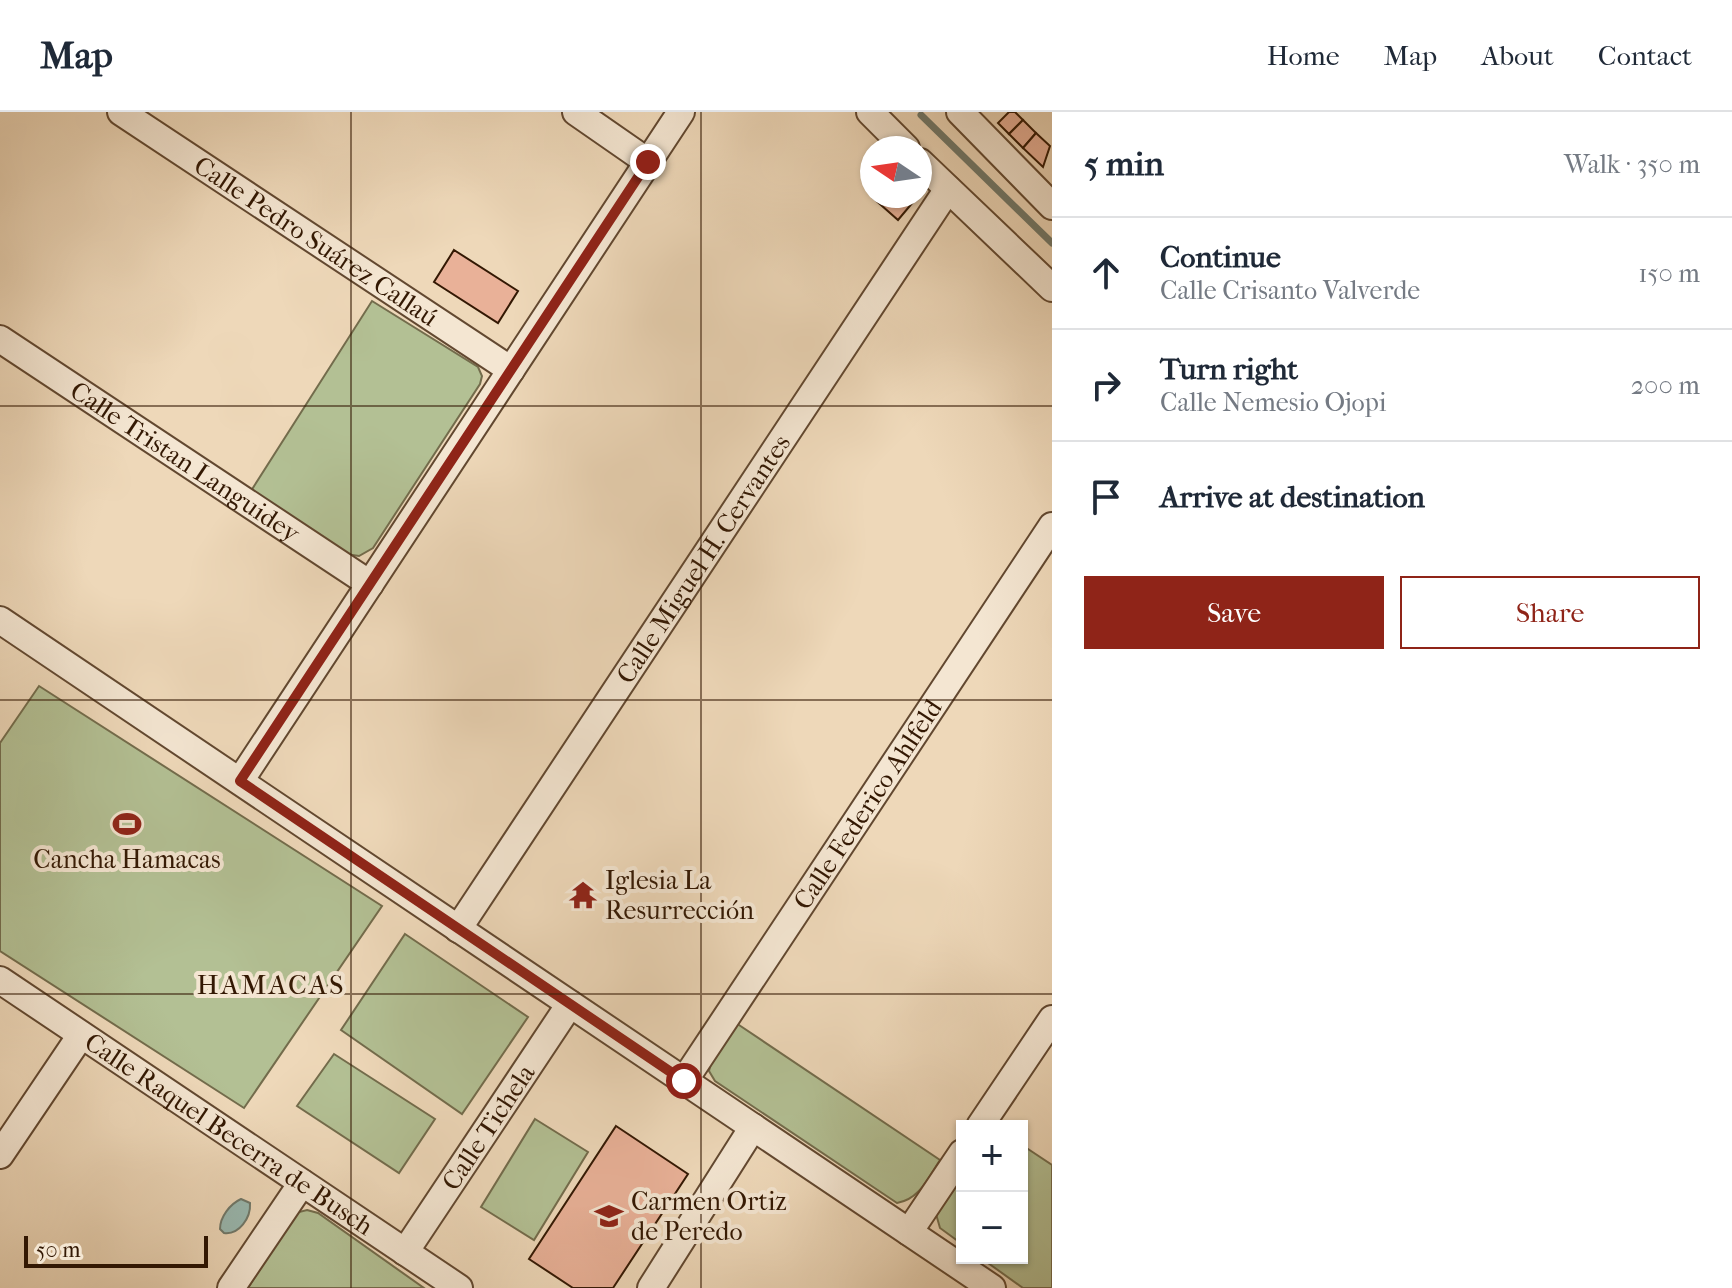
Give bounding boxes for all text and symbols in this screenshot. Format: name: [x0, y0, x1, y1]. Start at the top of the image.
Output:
text: Map: [40, 33, 113, 78]
text: Home: [1267, 39, 1340, 72]
text: Map: [1384, 39, 1437, 72]
text: About: [1481, 39, 1554, 72]
text: Contact: [1598, 39, 1692, 72]
north arrow: [860, 136, 932, 208]
route end: [630, 144, 666, 180]
text: 5 min: [1084, 144, 1164, 184]
street label: Calle Pedro Suárez Callaú: [189, 149, 444, 333]
text: Walk · 350 m: [1564, 149, 1700, 180]
text: Continue: [1160, 240, 1281, 275]
icon: ahead: [1084, 251, 1128, 295]
text: 150 m: [1638, 258, 1700, 289]
text: Calle Crisanto Valverde: [1160, 275, 1420, 306]
text: Turn right: [1160, 352, 1298, 387]
icon: right: [1084, 363, 1128, 407]
text: 200 m: [1631, 370, 1700, 401]
street label: Calle Tristan Languidey: [65, 375, 306, 549]
text: Calle Nemesio Ojopi: [1160, 387, 1386, 418]
street label: Calle Miguel H. Cervantes: [610, 428, 797, 689]
icon: arrive: [1084, 475, 1128, 519]
text: Arrive at destination: [1160, 480, 1425, 515]
button: Save: [1084, 576, 1384, 649]
button: Share: [1400, 576, 1700, 649]
street label: Calle Federico Ahlfeld: [787, 693, 949, 915]
sports icon: Cancha Hamacas: [112, 809, 142, 839]
place label: Cancha Hamacas: [33, 844, 221, 875]
place label: Iglesia La Resurrección: [605, 865, 754, 926]
temple icon: Iglesia La Resurrección: [568, 880, 598, 910]
district label: HAMACAS: [197, 968, 345, 1001]
street label: Calle Raquel Becerra de Busch: [79, 1026, 380, 1242]
street label: Calle Tichela: [435, 1058, 542, 1196]
route start: [666, 1063, 702, 1099]
map controls: [956, 1120, 1028, 1264]
button: +: [956, 1120, 1028, 1192]
place label: Carmen Ortiz de Peredo: [631, 1186, 787, 1247]
button: −: [956, 1192, 1028, 1264]
school or university icon: Carmen Ortiz de Peredo: [594, 1201, 624, 1231]
scale bar: [24, 1232, 208, 1268]
text: 50 m: [36, 1237, 81, 1263]

